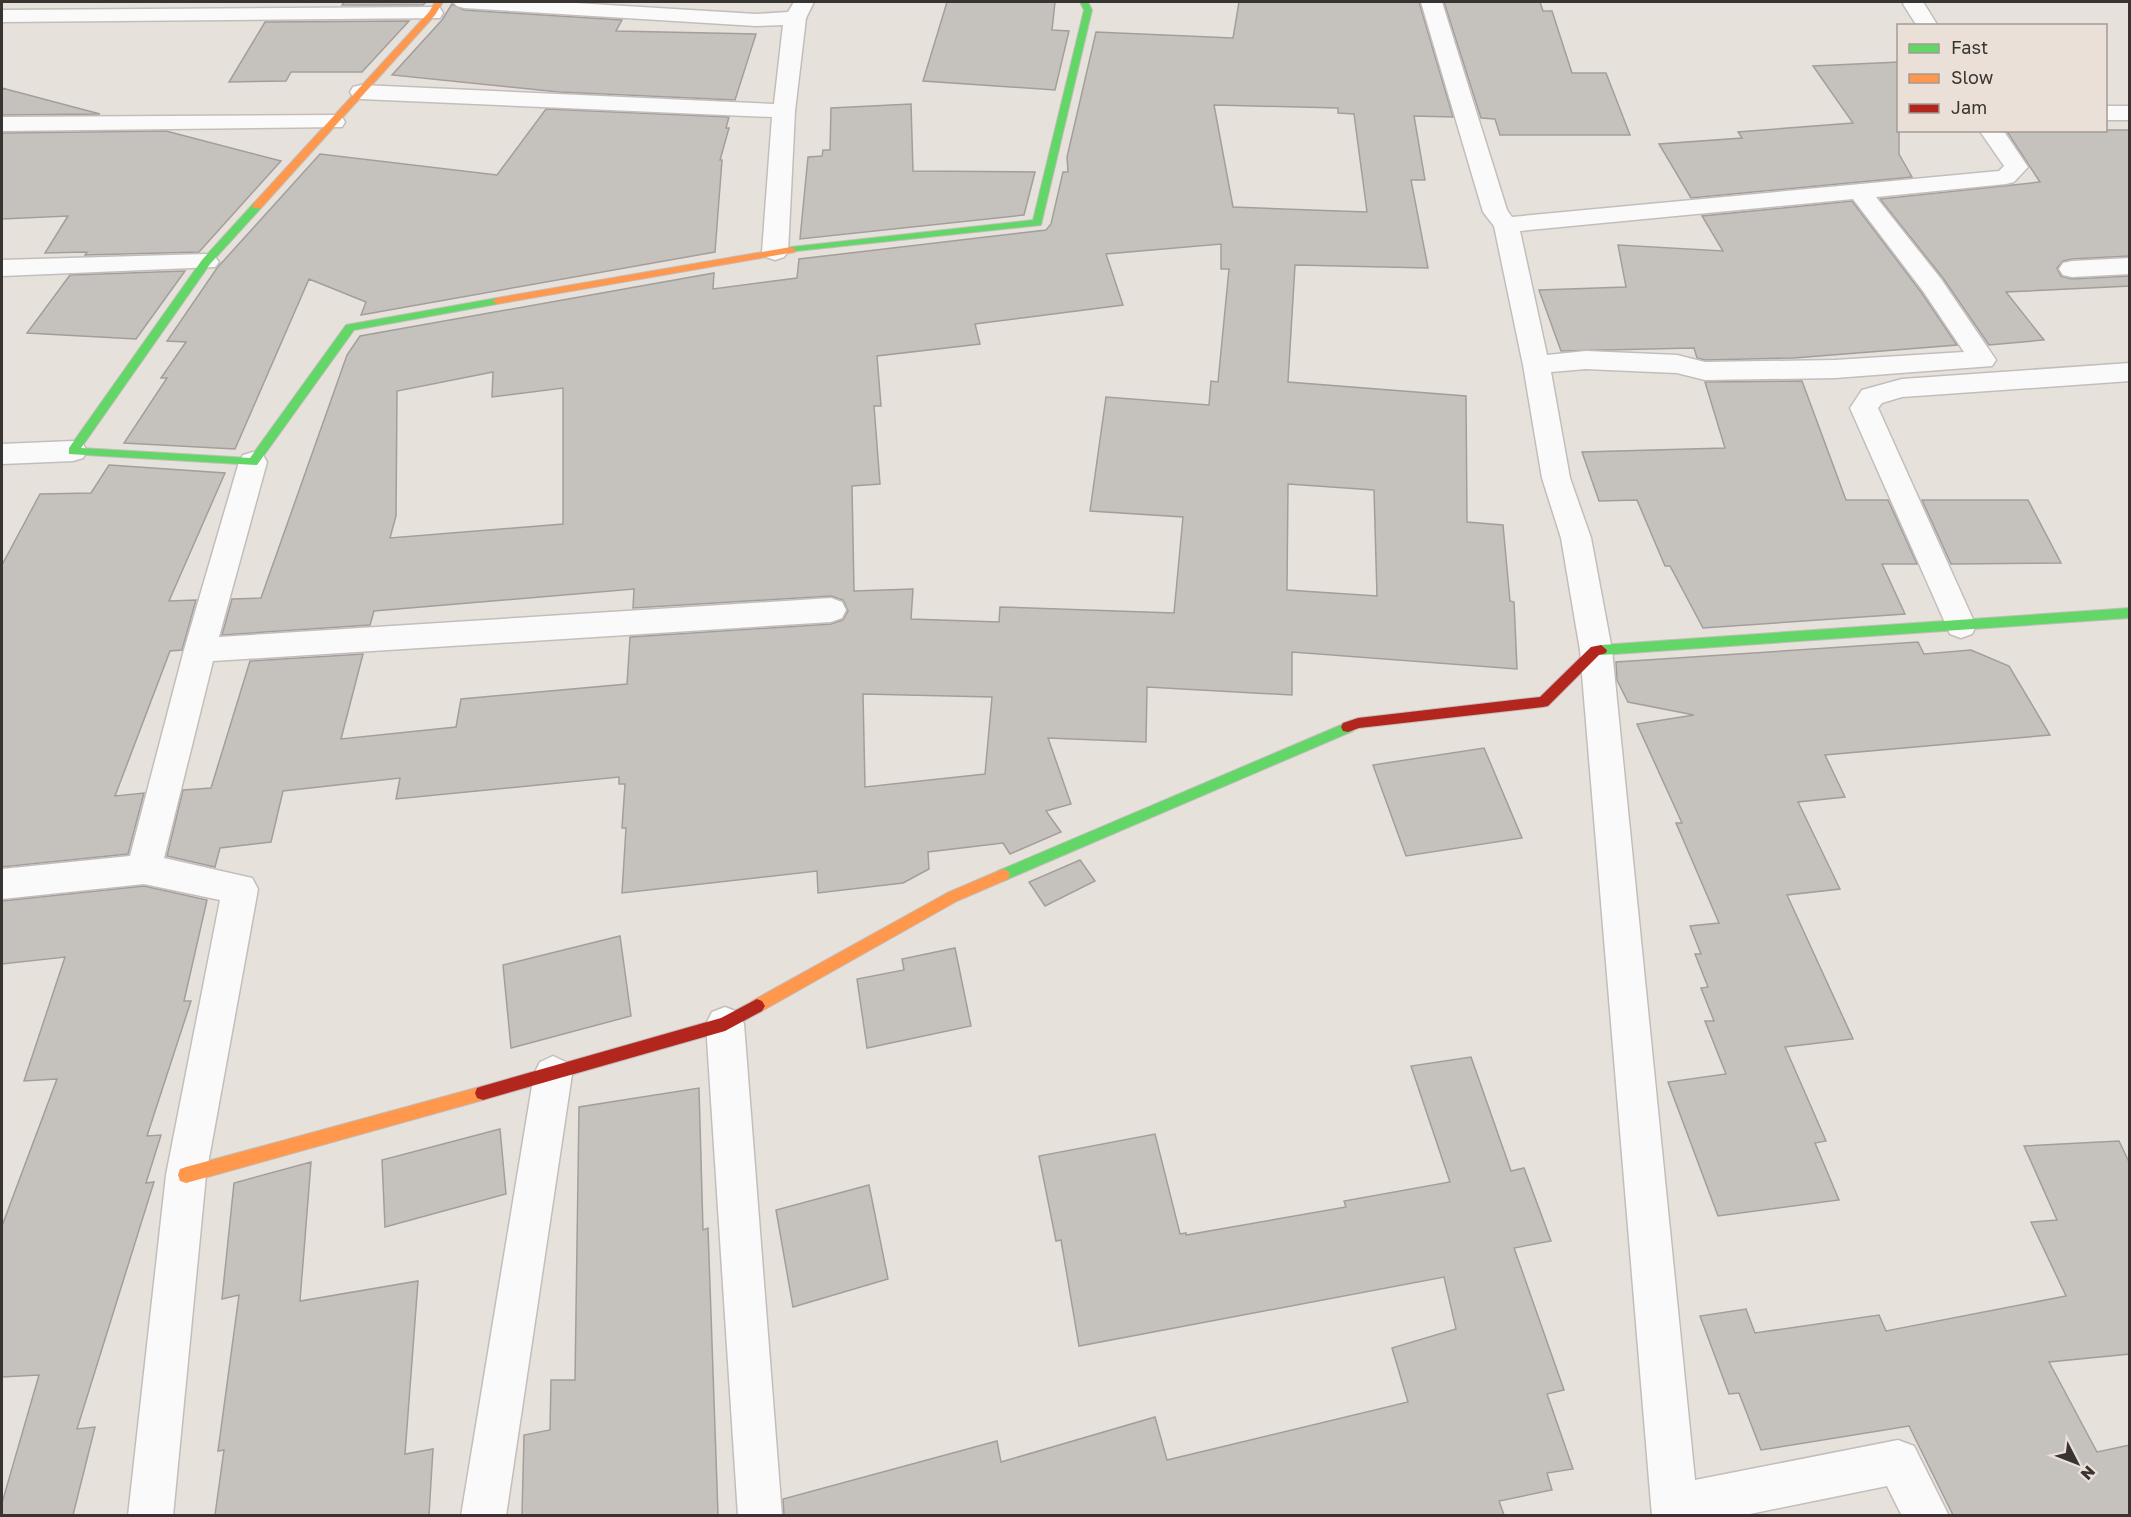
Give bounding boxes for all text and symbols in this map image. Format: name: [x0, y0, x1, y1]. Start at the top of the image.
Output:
legend: [1897, 24, 2107, 132]
text: Fast: [1951, 36, 1988, 58]
text: Slow: [1951, 66, 1994, 88]
text: Jam: [1951, 96, 1987, 118]
north arrow: [2047, 1433, 2107, 1493]
text: N: [2077, 1462, 2100, 1484]

